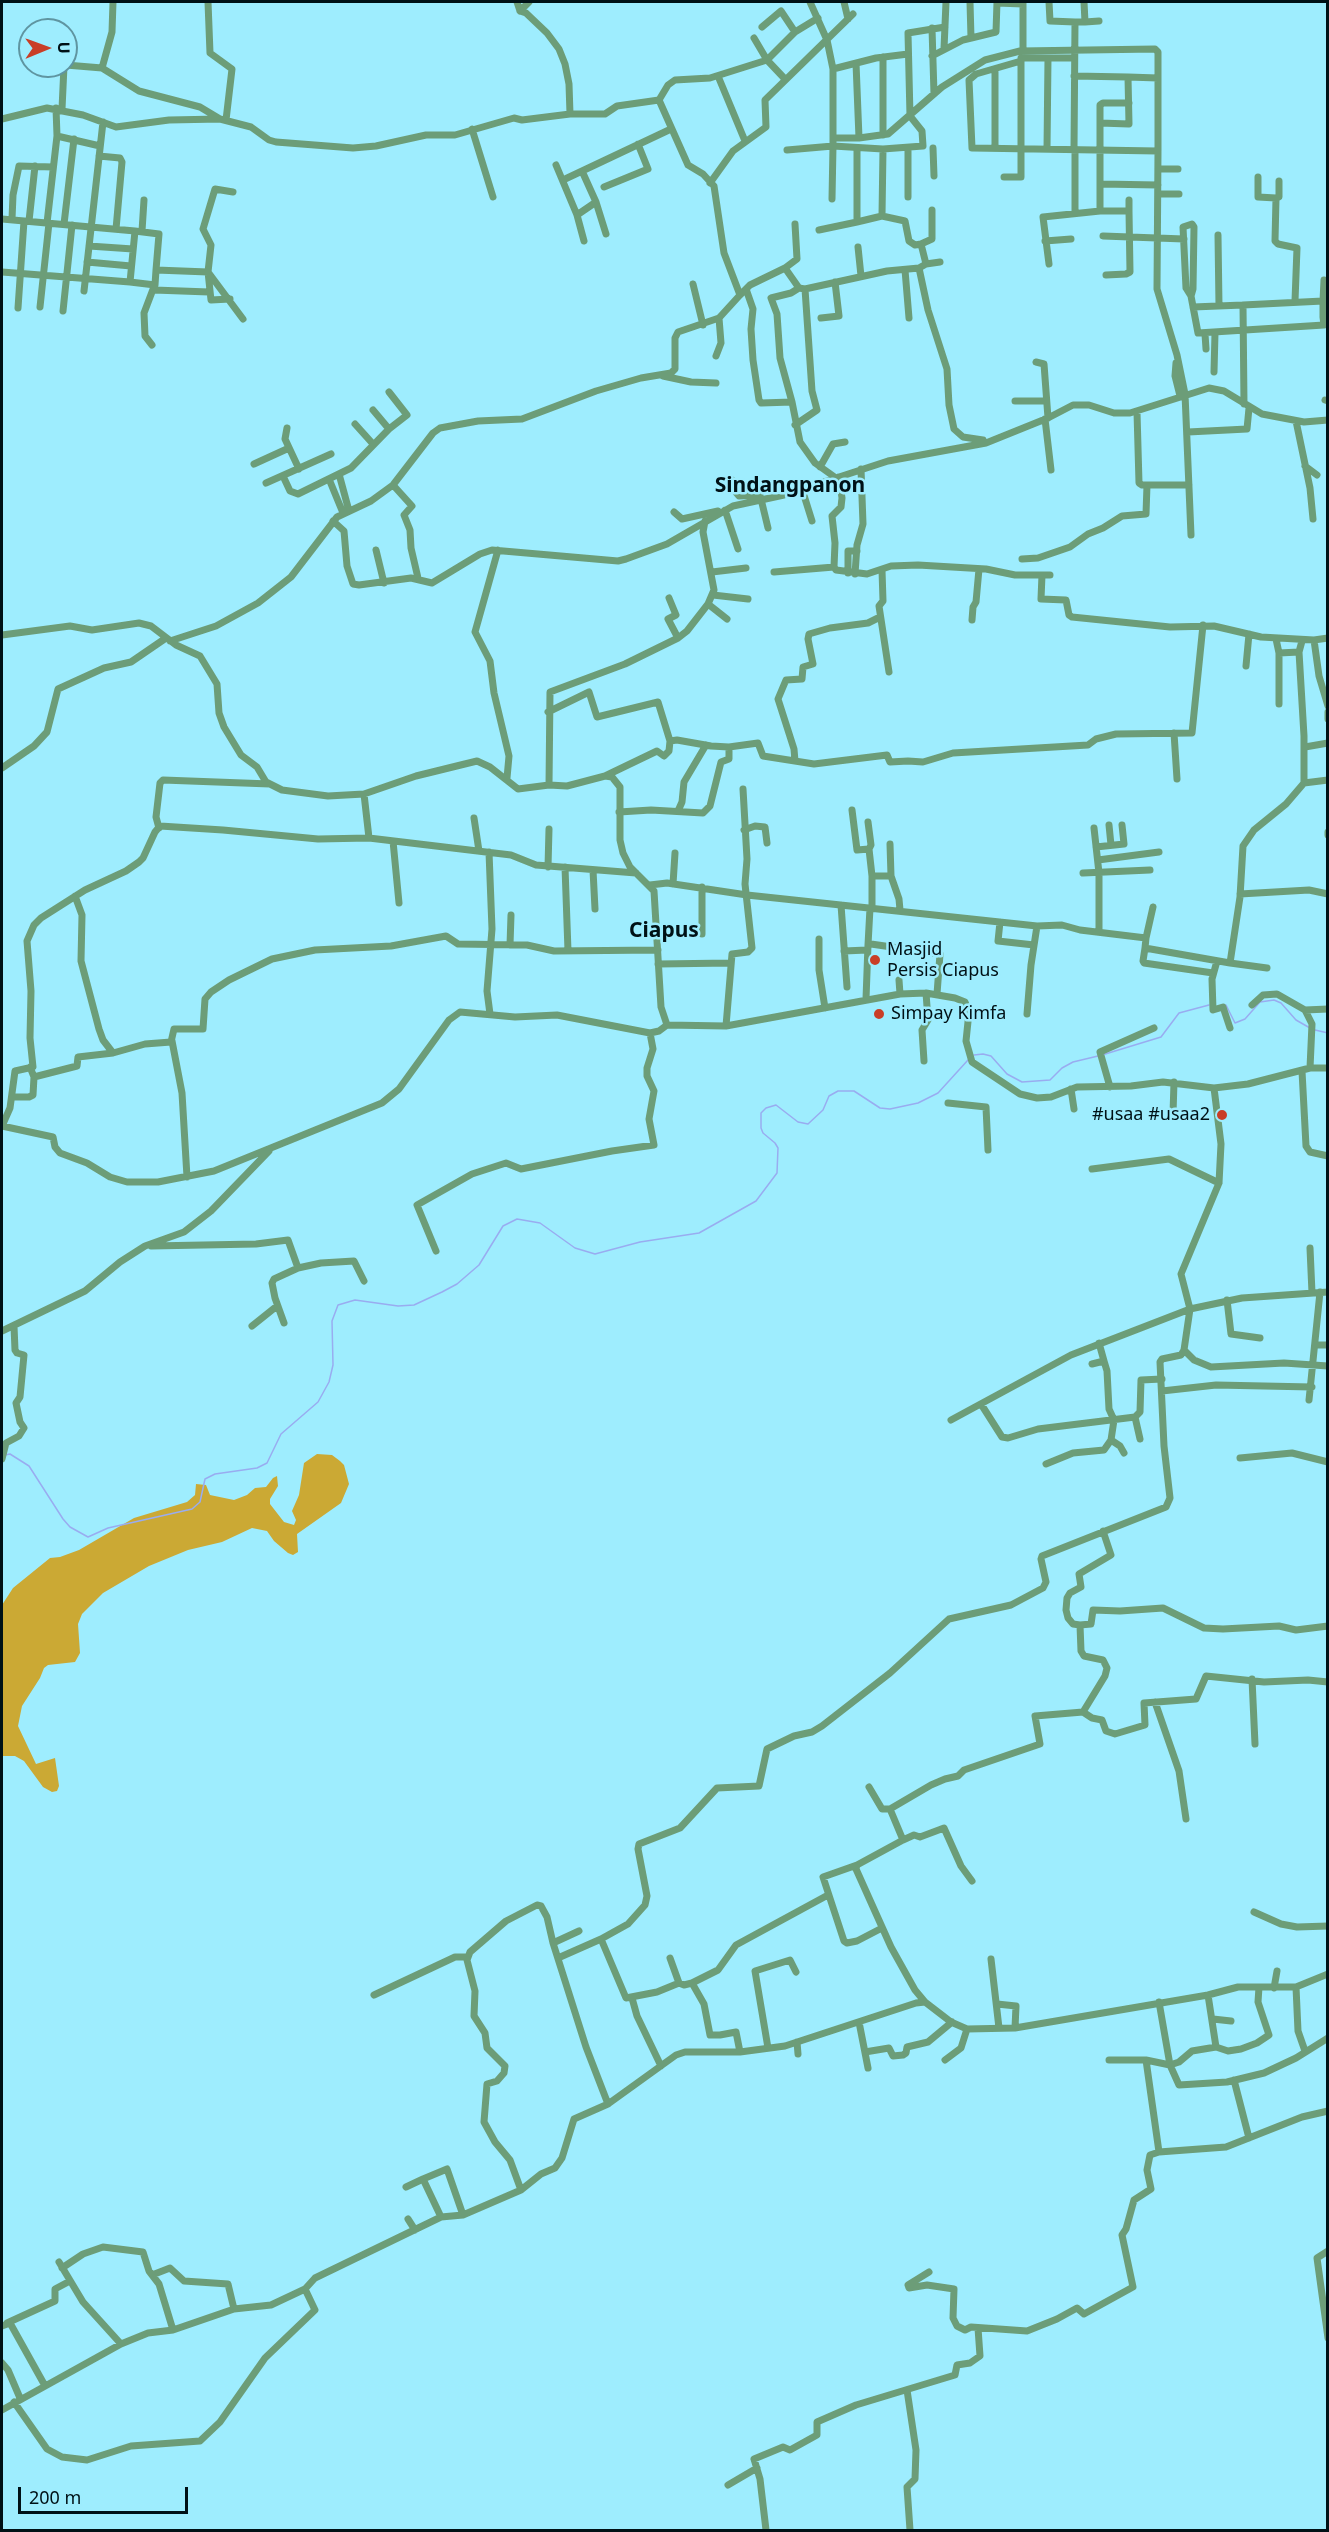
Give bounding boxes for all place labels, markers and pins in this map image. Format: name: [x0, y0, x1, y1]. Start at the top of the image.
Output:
place label: Masjid Persis Ciapus: [887, 939, 999, 982]
marker: Masjid Persis Ciapus: [868, 953, 882, 967]
place label: Simpay Kimfa: [891, 1003, 1006, 1025]
marker: Simpay Kimfa: [872, 1007, 886, 1021]
place label: #usaa #usaa2: [1092, 1104, 1210, 1126]
marker: #usaa #usaa2: [1215, 1108, 1229, 1122]

